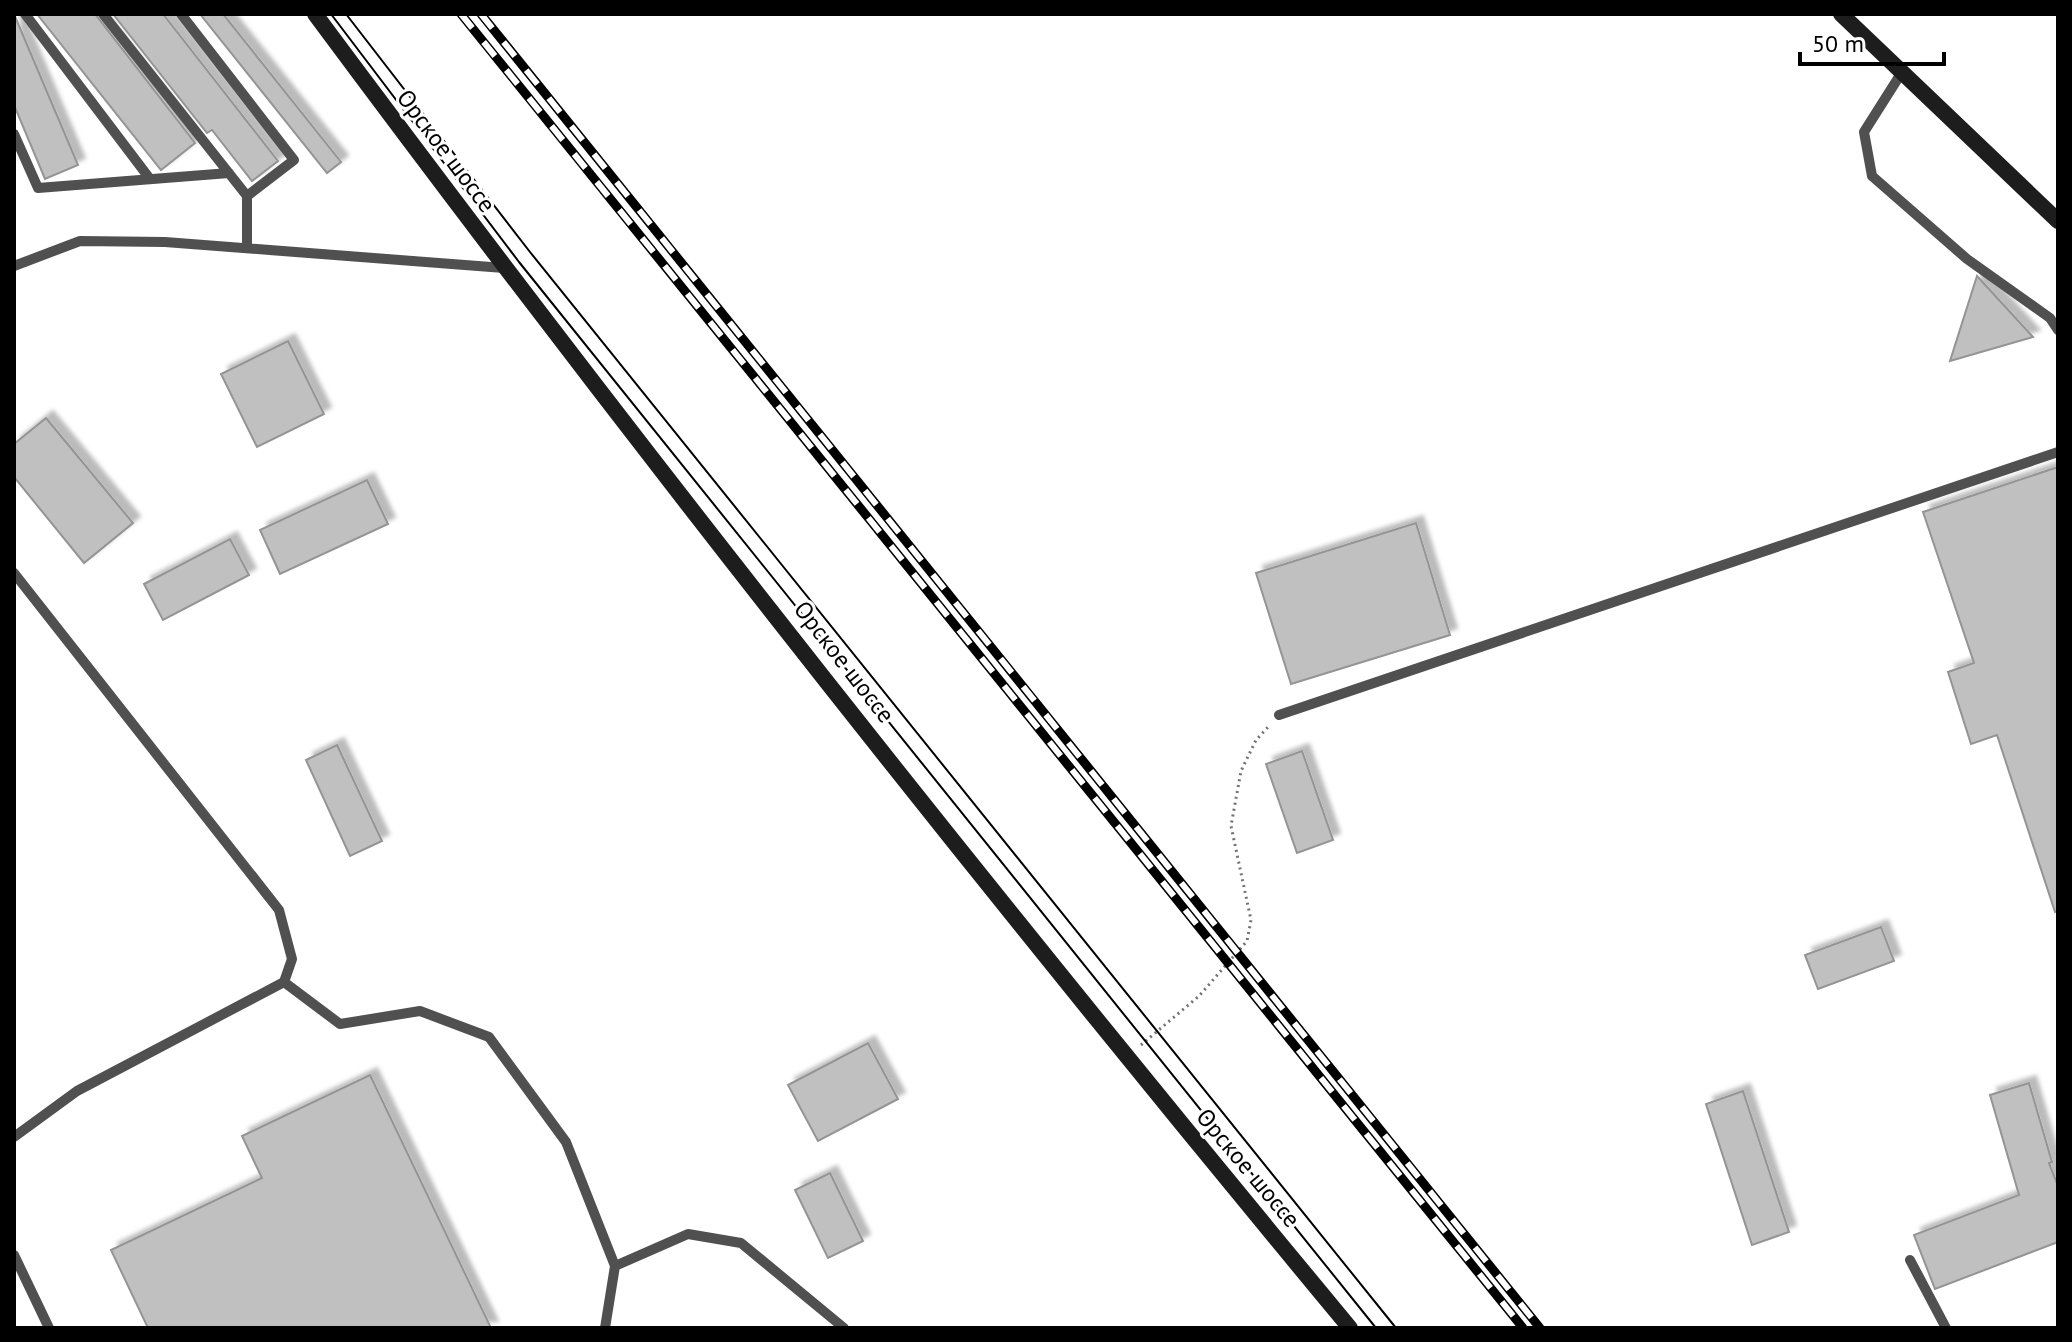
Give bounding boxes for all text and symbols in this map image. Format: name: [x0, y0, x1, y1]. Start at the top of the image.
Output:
scale bar: [1800, 16, 1944, 66]
text: 50 m: [1812, 28, 1864, 59]
street label: Орское шоссе: [390, 83, 503, 218]
street label: Орское шоссе: [787, 595, 902, 729]
street label: Орское шоссе: [1190, 1102, 1307, 1234]

